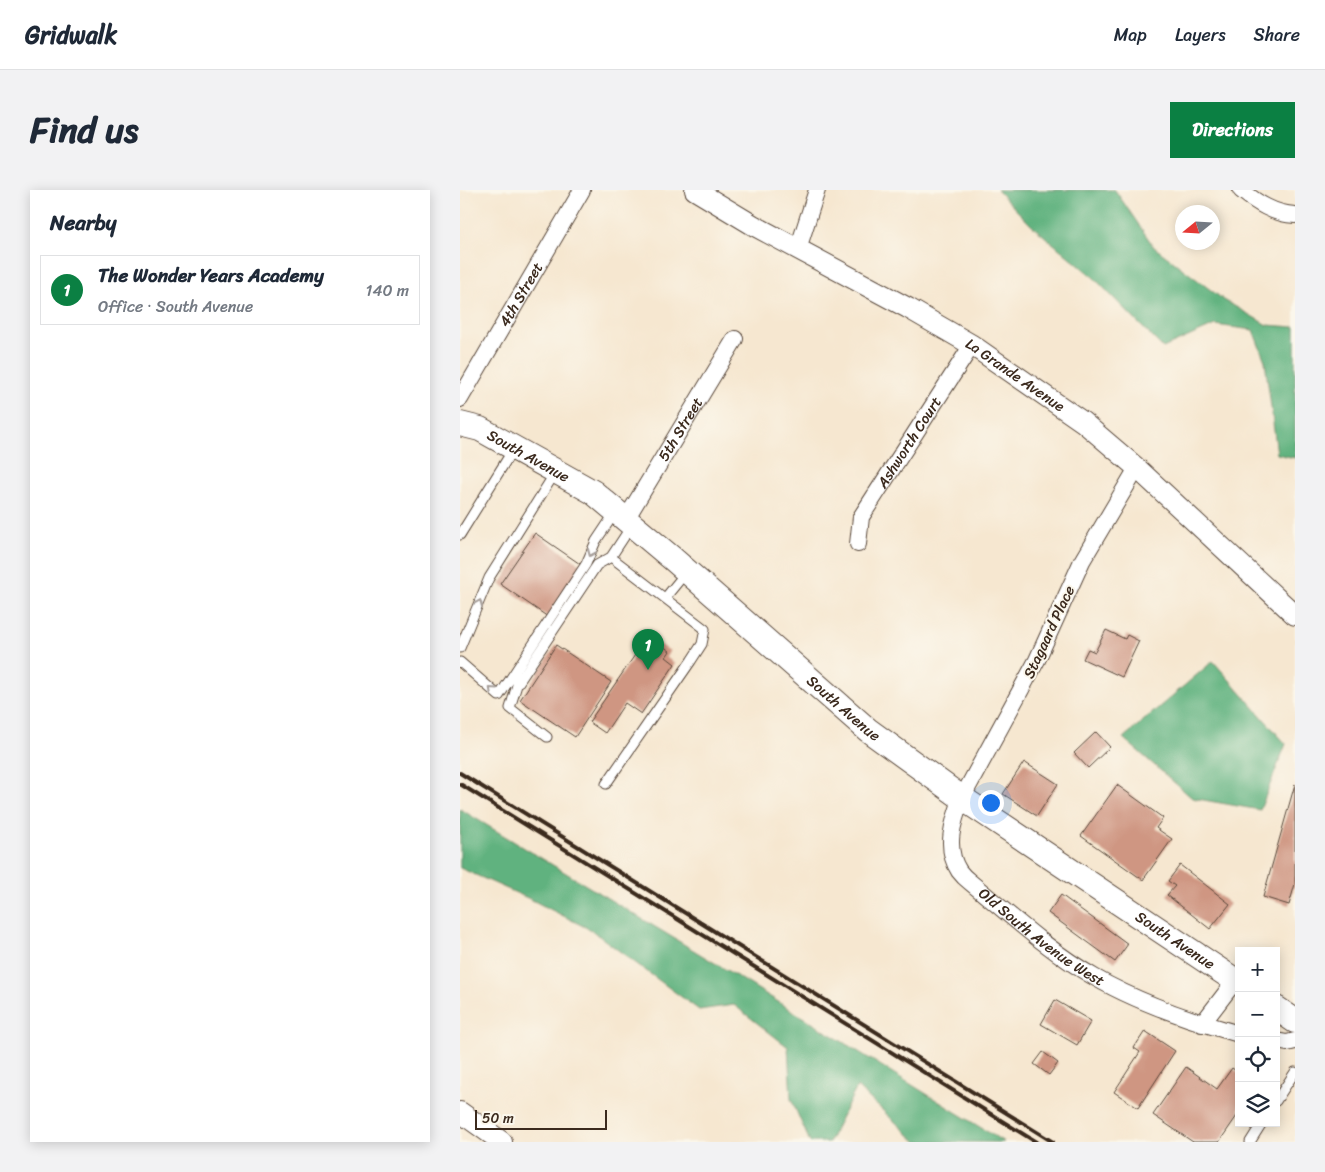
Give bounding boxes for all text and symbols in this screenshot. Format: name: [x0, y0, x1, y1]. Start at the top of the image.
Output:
text: Gridwalk: [25, 14, 117, 56]
text: Map: [1114, 19, 1147, 51]
text: Layers: [1175, 19, 1226, 51]
text: Share: [1254, 19, 1300, 51]
text: Find us: [30, 99, 138, 161]
button: Directions: [1170, 102, 1295, 158]
text: Nearby: [50, 204, 116, 242]
north arrow: [1175, 205, 1220, 250]
street label: 4th Street: [492, 257, 550, 332]
text: The Wonder Years Academy: [98, 259, 324, 292]
text: 1: [64, 276, 70, 305]
text: 140 m: [366, 276, 409, 305]
text: Office · South Avenue: [98, 292, 253, 321]
street label: La Grande Avenue: [961, 331, 1070, 419]
street label: Ashworth Court: [869, 391, 949, 494]
street label: 5th Street: [651, 392, 710, 466]
street label: South Avenue: [482, 422, 575, 490]
one-way arrow: [587, 548, 598, 557]
street label: Stagaard Place: [1016, 581, 1082, 683]
one-way arrow: [472, 599, 483, 608]
pin: 1: [632, 629, 664, 670]
street label: South Avenue: [800, 669, 886, 748]
one-way arrow: [488, 687, 497, 696]
your location: [978, 790, 1004, 816]
street label: Old South Avenue West: [972, 881, 1110, 994]
street label: South Avenue: [1130, 904, 1221, 977]
map controls: [1235, 947, 1280, 1127]
button: +: [1235, 947, 1280, 992]
button: −: [1235, 992, 1280, 1037]
button: locate: [1235, 1037, 1280, 1082]
button: layers: [1235, 1082, 1280, 1127]
text: 50 m: [482, 1106, 514, 1131]
scale bar: [475, 1107, 608, 1130]

